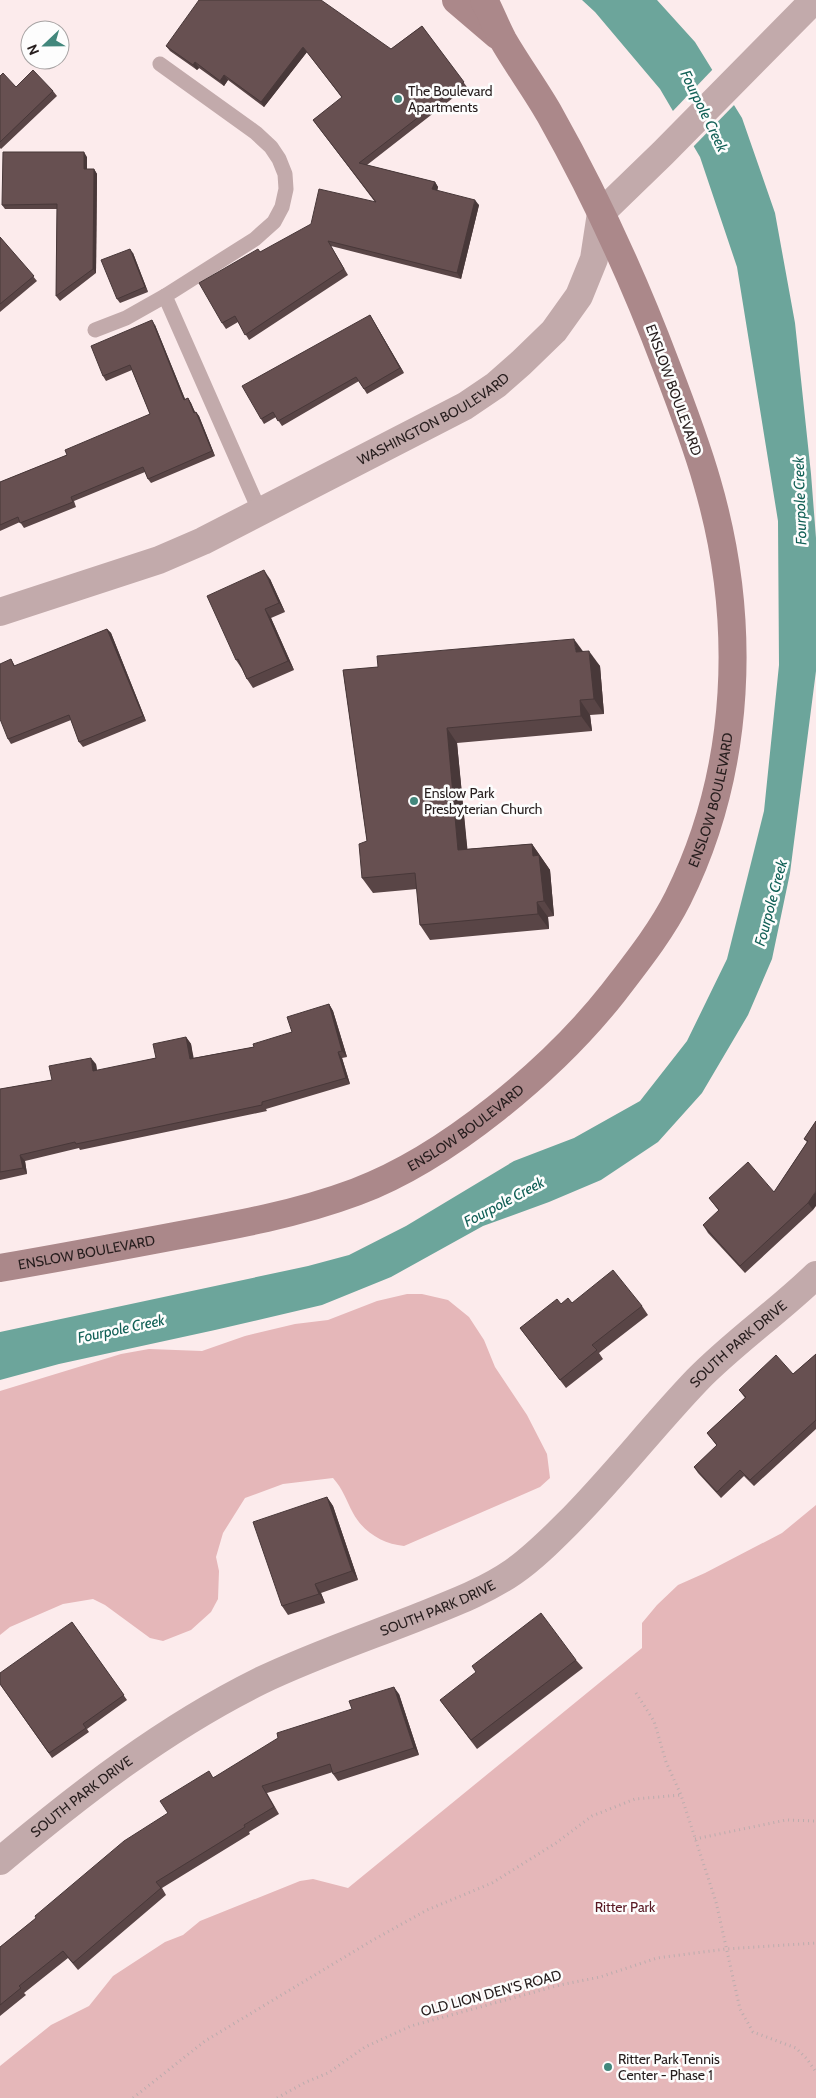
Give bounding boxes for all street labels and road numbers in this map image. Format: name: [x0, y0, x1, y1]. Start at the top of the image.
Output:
street label: ENSLOW BOULEVARD: [642, 322, 706, 458]
street label: WASHINGTON BOULEVARD: [354, 368, 513, 469]
street label: ENSLOW BOULEVARD: [684, 732, 737, 870]
street label: ENSLOW BOULEVARD: [404, 1080, 527, 1175]
street label: ENSLOW BOULEVARD: [17, 1231, 157, 1274]
street label: SOUTH PARK DRIVE: [686, 1296, 791, 1391]
street label: SOUTH PARK DRIVE: [377, 1576, 499, 1640]
street label: SOUTH PARK DRIVE: [27, 1751, 136, 1841]
street label: OLD LION DEN'S ROAD: [419, 1966, 563, 2020]

